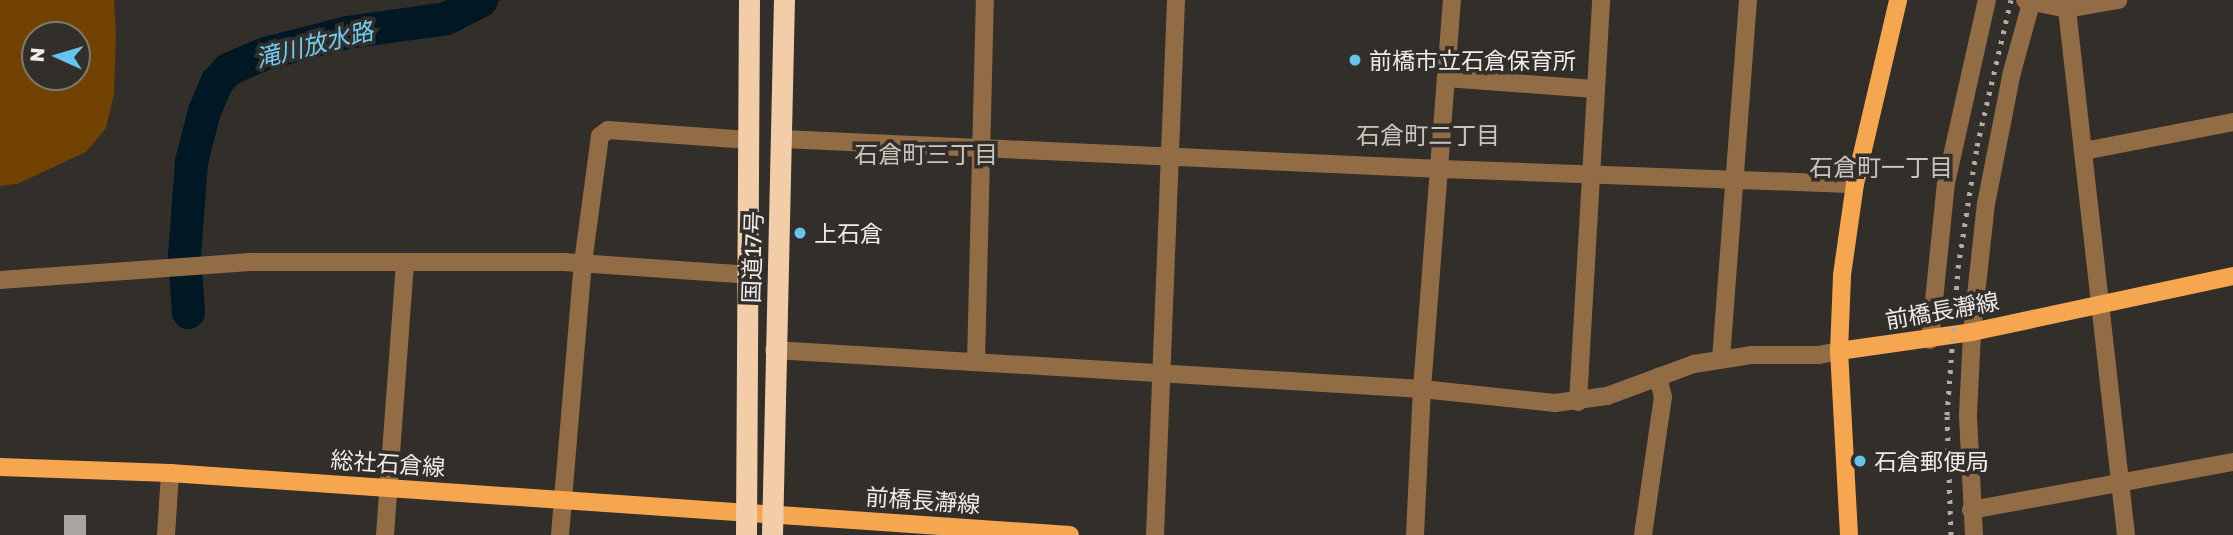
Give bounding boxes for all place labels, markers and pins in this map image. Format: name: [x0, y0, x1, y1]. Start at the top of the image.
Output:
place label: 前橋市立石倉保育所: [1369, 46, 1576, 74]
marker: 前橋市立石倉保育所: [1347, 52, 1363, 68]
place label: 上石倉: [814, 219, 883, 247]
marker: 上石倉: [792, 225, 808, 241]
place label: 石倉郵便局: [1874, 447, 1989, 475]
marker: 石倉郵便局: [1852, 453, 1868, 469]

